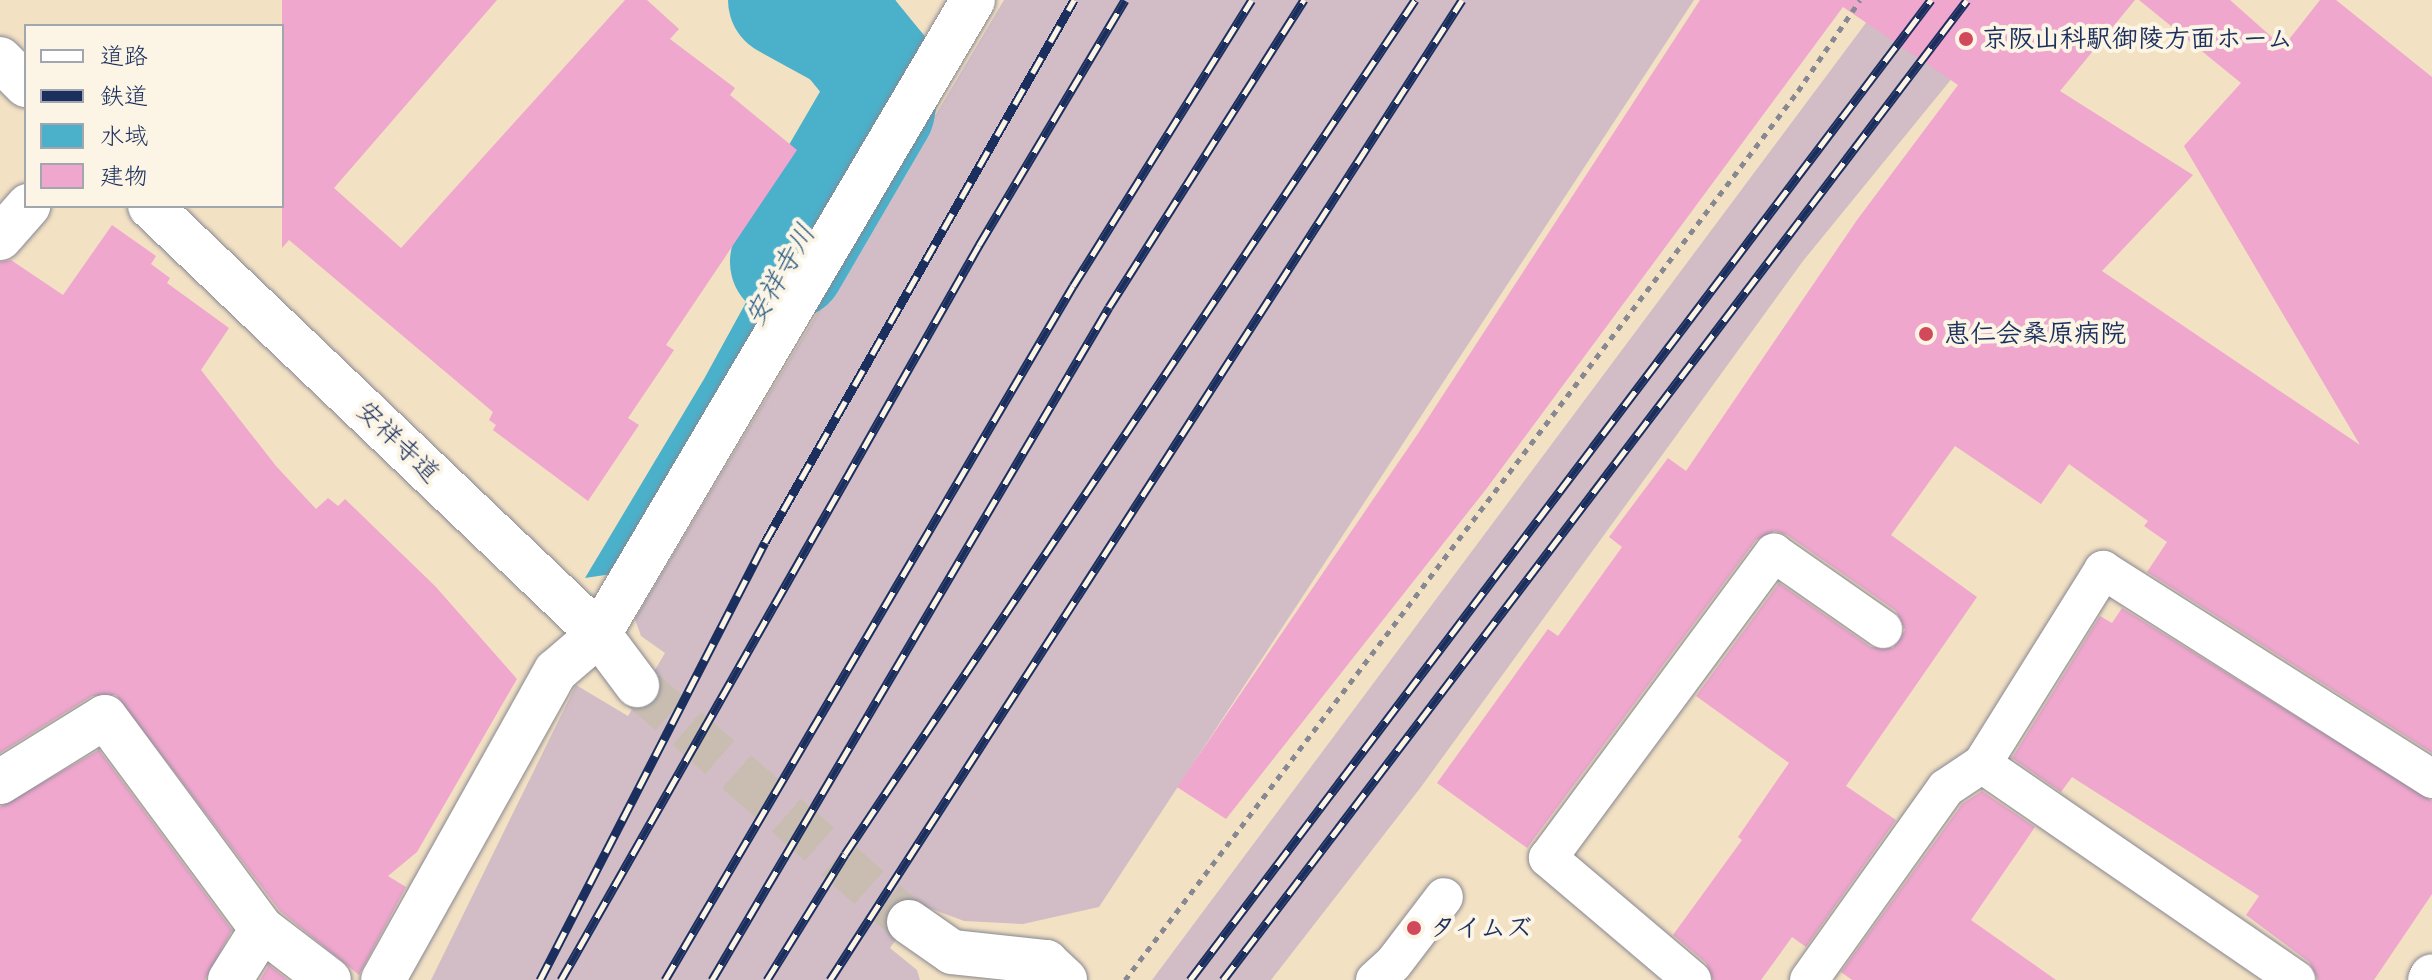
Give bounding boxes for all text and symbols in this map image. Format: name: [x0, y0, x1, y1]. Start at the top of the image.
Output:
place label: 京阪山科駅御陵方面ホーム: [1982, 23, 2294, 55]
legend: [24, 24, 284, 208]
marker: 京阪山科駅御陵方面ホーム: [1957, 30, 1975, 48]
text: 道路: [100, 35, 148, 77]
text: 鉄道: [100, 75, 148, 117]
text: 水域: [100, 115, 148, 157]
text: 建物: [100, 155, 148, 197]
water label: 安祥寺川: [737, 218, 823, 332]
place label: 恵仁会桑原病院: [1944, 318, 2126, 350]
marker: 恵仁会桑原病院: [1915, 323, 1937, 345]
street label: 安祥寺道: [350, 395, 446, 489]
place label: タイムズ: [1430, 912, 1534, 944]
marker: タイムズ: [1405, 919, 1423, 937]

